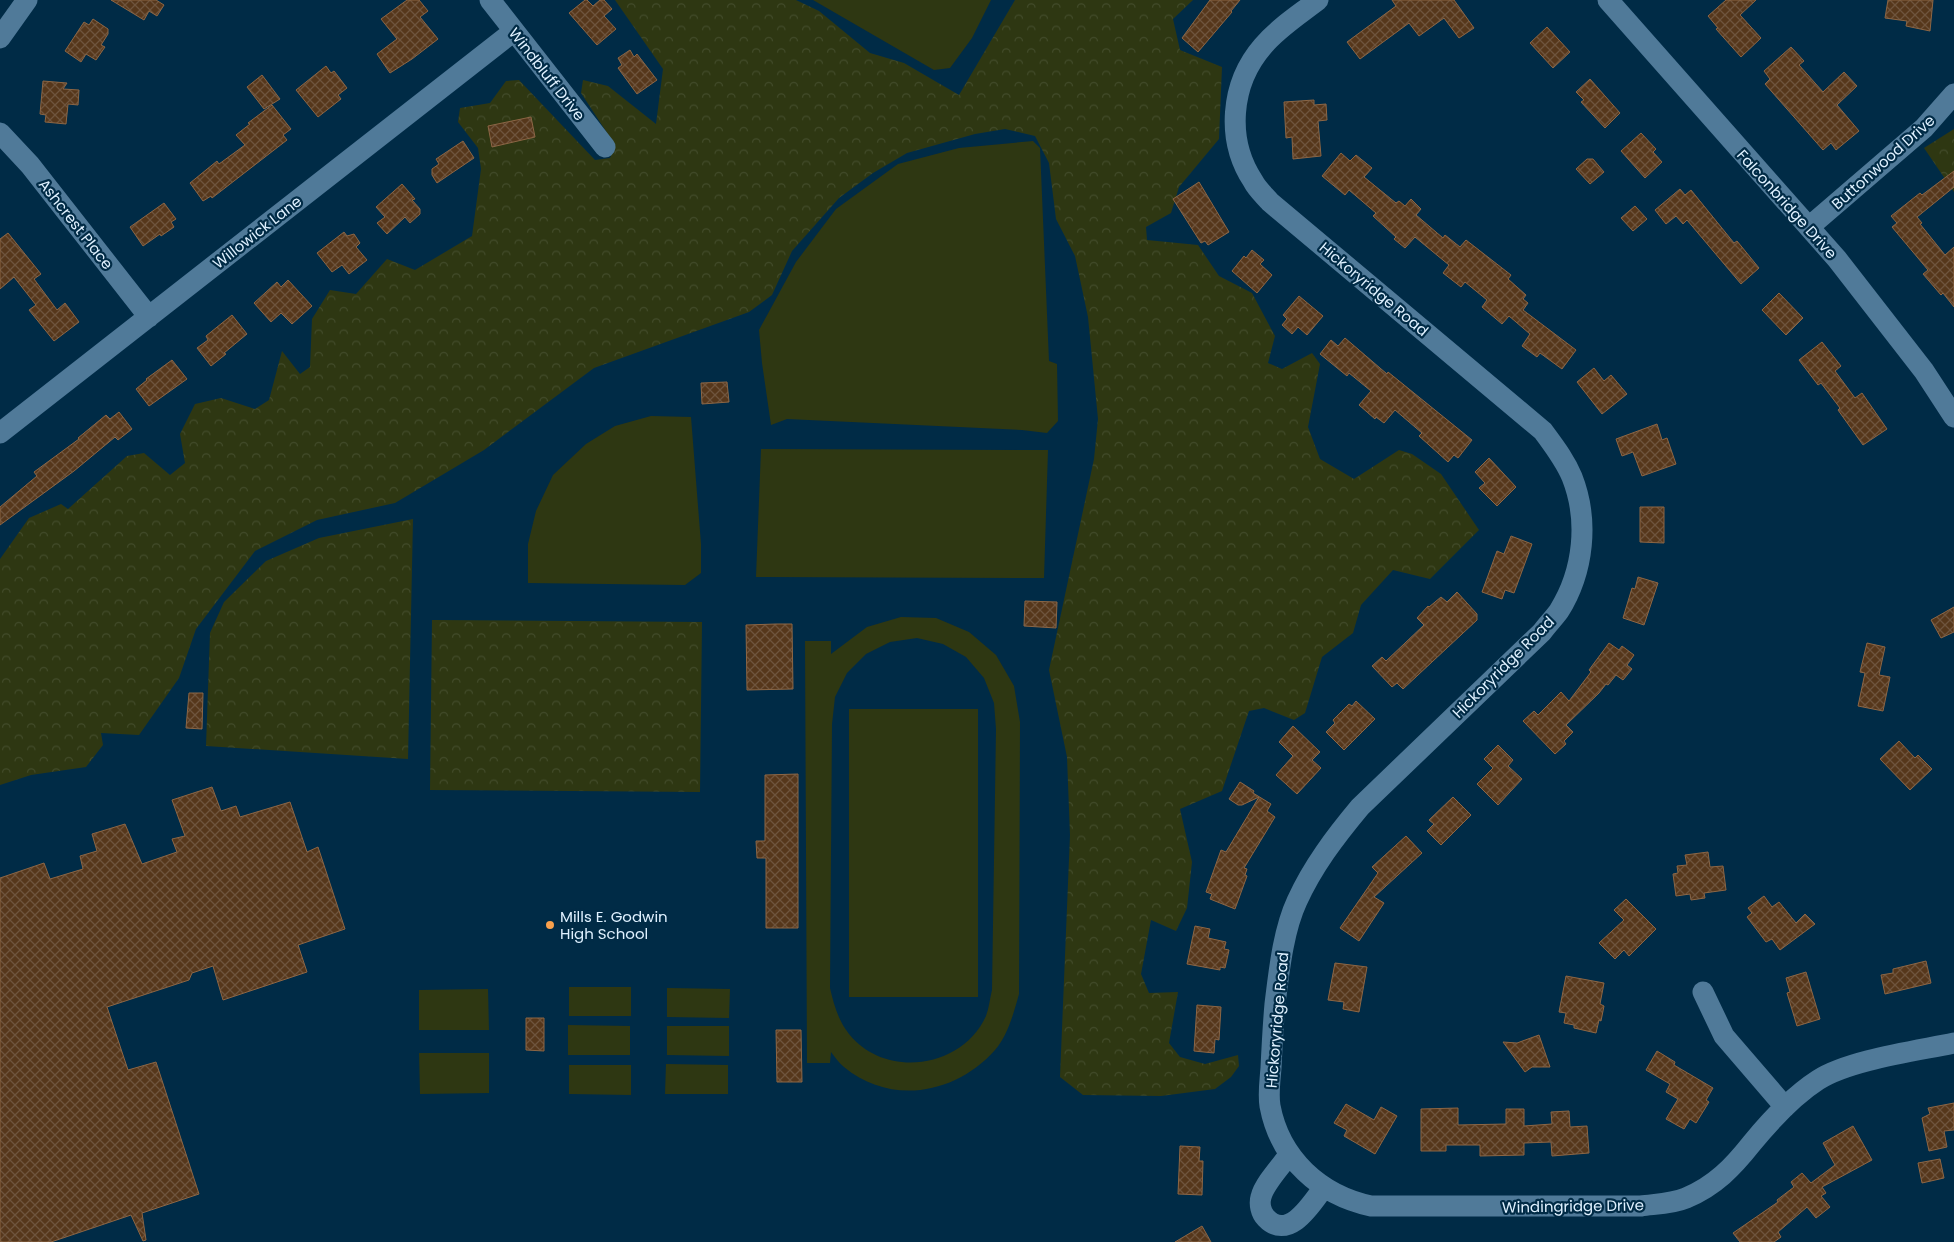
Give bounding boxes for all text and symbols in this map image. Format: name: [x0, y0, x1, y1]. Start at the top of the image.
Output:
street label: Windbluff Drive: [504, 23, 590, 125]
street label: Buttonwood Drive: [1827, 110, 1939, 214]
street label: Falconbridge Drive: [1732, 145, 1842, 263]
street label: Ashcrest Place: [34, 174, 118, 274]
street label: Willowick Lane: [208, 191, 306, 273]
street label: Hickoryridge Road: [1315, 237, 1433, 341]
street label: Hickoryridge Road: [1447, 611, 1559, 723]
place label: Mills E. Godwin High School: [560, 906, 668, 944]
marker: Mills E. Godwin High School: [544, 919, 556, 931]
street label: Hickoryridge Road: [1261, 951, 1293, 1089]
street label: Windingridge Drive: [1502, 1194, 1644, 1218]

